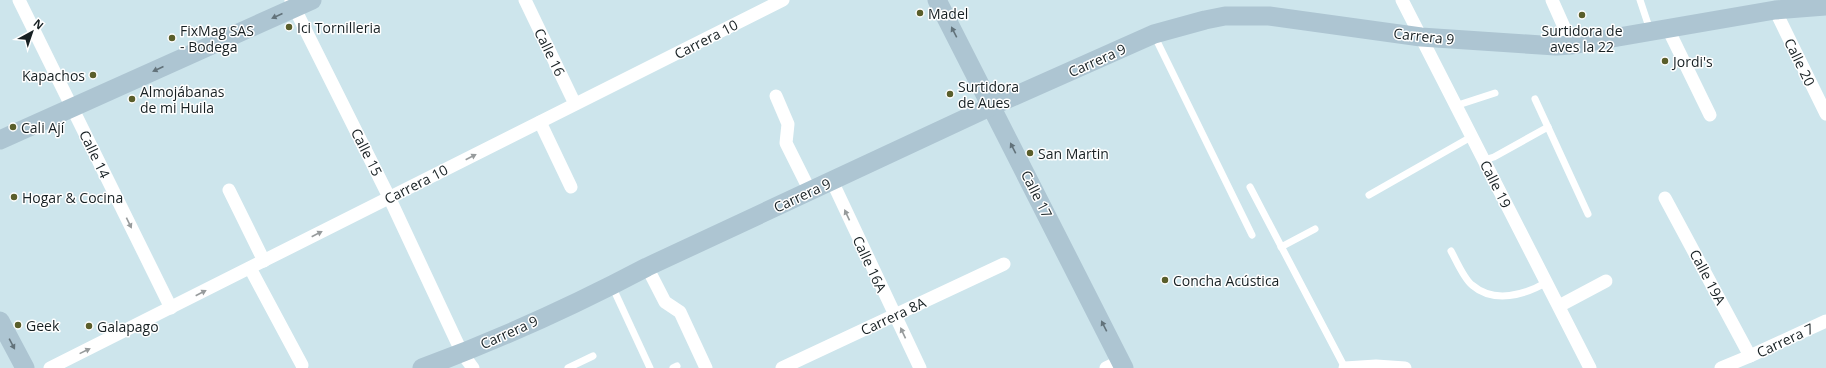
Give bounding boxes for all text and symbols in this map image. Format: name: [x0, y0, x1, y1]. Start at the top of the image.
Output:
place label: Madel: [928, 4, 968, 23]
marker: Madel: [915, 8, 925, 18]
marker: Surtidora de aves la 22: [1577, 10, 1587, 20]
north arrow: [12, 12, 52, 52]
one-way arrow: [271, 13, 282, 19]
text: N: [30, 15, 47, 33]
street label: Carrera 10: [671, 15, 741, 63]
place label: Ici Tornilleria: [297, 18, 381, 37]
place label: FixMag SAS - Bodega: [180, 21, 254, 56]
place label: Surtidora de aves la 22: [1541, 21, 1623, 56]
marker: Ici Tornilleria: [284, 22, 294, 32]
street label: Carrera 9: [1393, 23, 1455, 49]
street label: Calle 16: [530, 25, 570, 79]
one-way arrow: [951, 26, 957, 38]
marker: FixMag SAS - Bodega: [167, 33, 177, 43]
street label: Calle 20: [1780, 35, 1820, 89]
street label: Carrera 9: [1065, 39, 1129, 81]
place label: Jordi's: [1671, 52, 1713, 71]
marker: Jordi's: [1660, 56, 1670, 66]
place label: Kapachos: [22, 66, 85, 85]
one-way arrow: [152, 66, 164, 72]
marker: Kapachos: [88, 70, 98, 80]
place label: Surtidora de Aues: [958, 77, 1019, 112]
place label: Almojábanas de mi Huila: [140, 82, 225, 117]
marker: Surtidora de Aues: [945, 89, 955, 99]
marker: Almojábanas de mi Huila: [127, 94, 137, 104]
place label: Cali Ají: [21, 118, 65, 137]
marker: Cali Ají: [8, 122, 18, 132]
street label: Calle 15: [347, 125, 387, 179]
street label: Calle 14: [75, 127, 115, 181]
one-way arrow: [1010, 142, 1017, 153]
place label: San Martin: [1038, 144, 1109, 163]
marker: San Martin: [1025, 148, 1035, 158]
one-way arrow: [465, 154, 476, 160]
street label: Calle 19: [1476, 157, 1516, 211]
street label: Carrera 10: [381, 160, 451, 208]
street label: Calle 17: [1017, 167, 1057, 221]
street label: Carrera 9: [770, 173, 834, 217]
place label: Hogar & Cocina: [22, 188, 123, 207]
marker: Hogar & Cocina: [9, 192, 19, 202]
one-way arrow: [844, 209, 851, 221]
one-way arrow: [126, 218, 132, 229]
one-way arrow: [311, 231, 323, 237]
street label: Calle 16A: [849, 233, 891, 295]
street label: Calle 19A: [1686, 246, 1731, 308]
place label: Concha Acústica: [1173, 271, 1279, 290]
marker: Concha Acústica: [1160, 275, 1170, 285]
one-way arrow: [195, 289, 207, 296]
street label: Carrera 8A: [857, 293, 929, 339]
street label: Carrera 9: [477, 311, 541, 353]
place label: Geek: [26, 316, 60, 335]
place label: Galapago: [97, 317, 159, 336]
street label: Carrera 7: [1753, 318, 1817, 362]
marker: Geek: [13, 320, 23, 330]
one-way arrow: [1101, 320, 1107, 332]
marker: Galapago: [84, 321, 94, 331]
one-way arrow: [900, 327, 906, 338]
one-way arrow: [9, 339, 16, 350]
one-way arrow: [79, 348, 90, 354]

